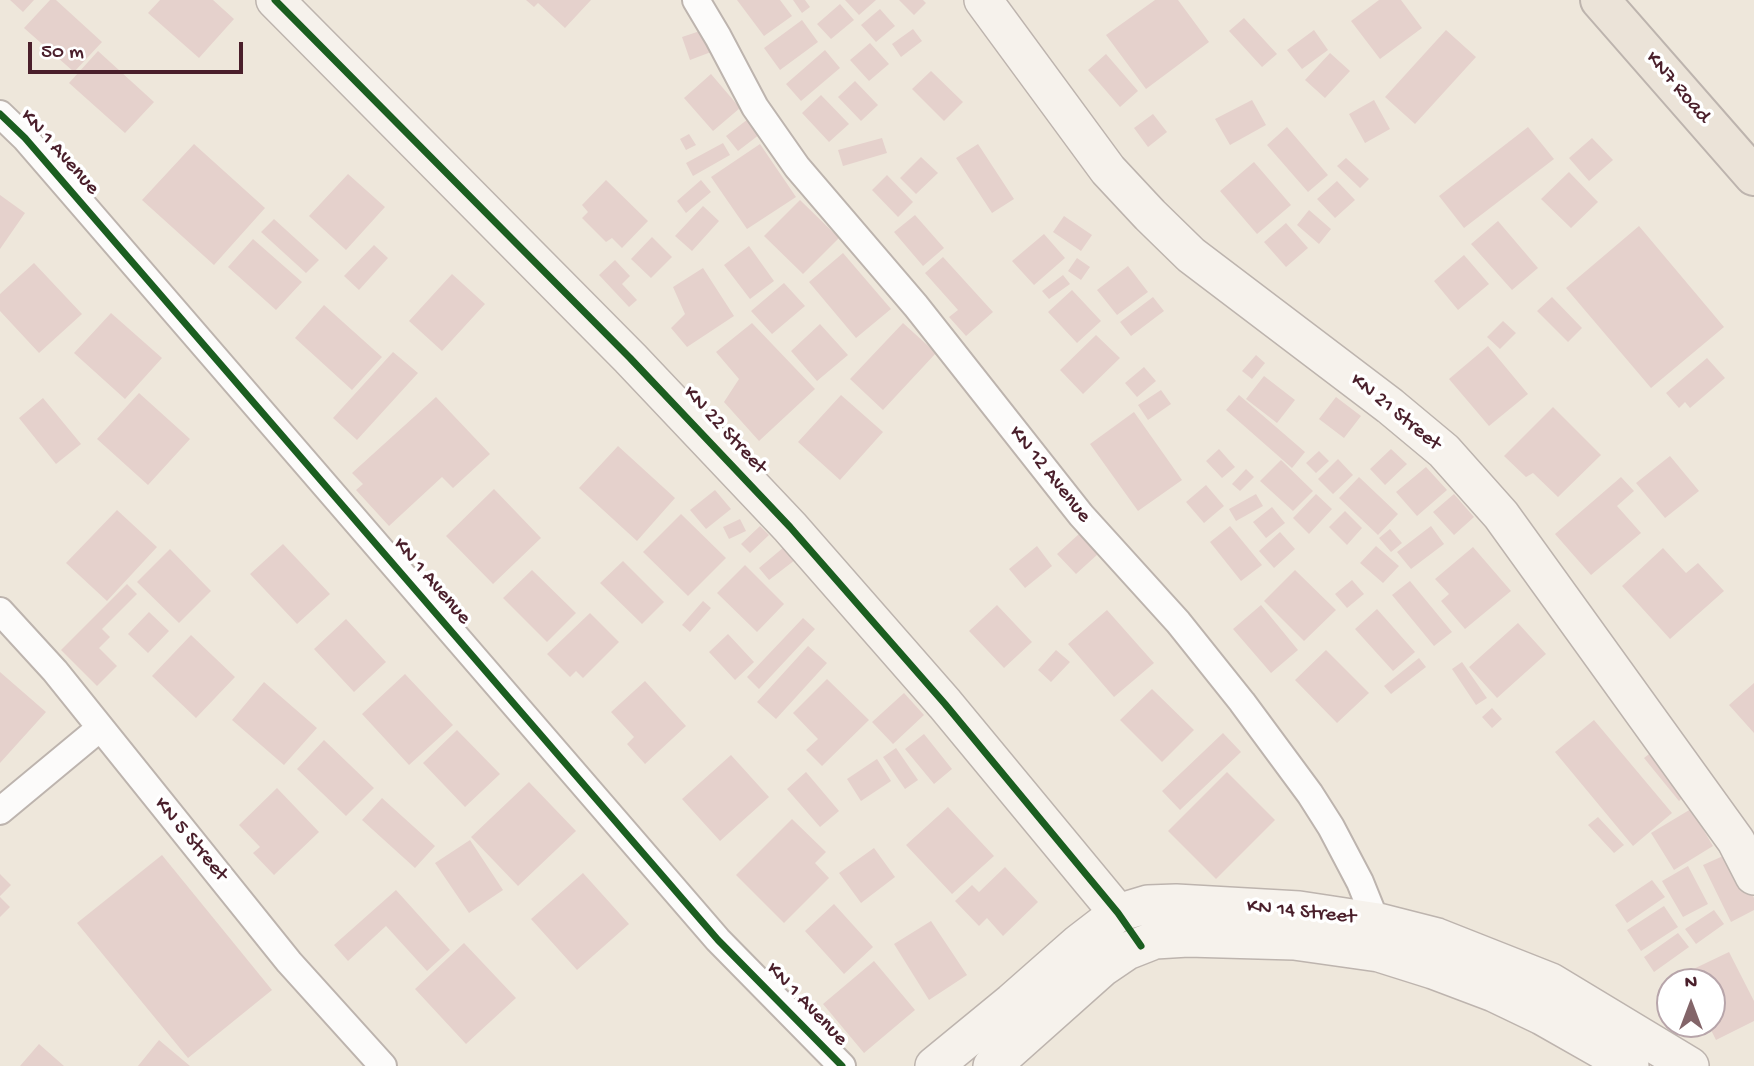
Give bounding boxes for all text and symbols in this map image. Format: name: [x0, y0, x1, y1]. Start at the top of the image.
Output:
scale bar: [32, 28, 247, 72]
text: 50 m: [41, 41, 84, 66]
street label: KN7 Road: [1639, 47, 1715, 129]
street label: KN 1 Avenue: [14, 105, 104, 201]
street label: KN 21 Street: [1344, 369, 1446, 457]
street label: KN 22 Street: [677, 382, 771, 480]
street label: KN 12 Avenue: [1002, 422, 1096, 528]
street label: KN 1 Avenue: [386, 533, 476, 631]
street label: KN 5 Street: [147, 793, 233, 887]
street label: KN 14 Street: [1245, 895, 1357, 931]
street label: KN 1 Avenue: [760, 958, 852, 1052]
north arrow: [1656, 968, 1726, 1038]
text: N: [1685, 972, 1697, 995]

